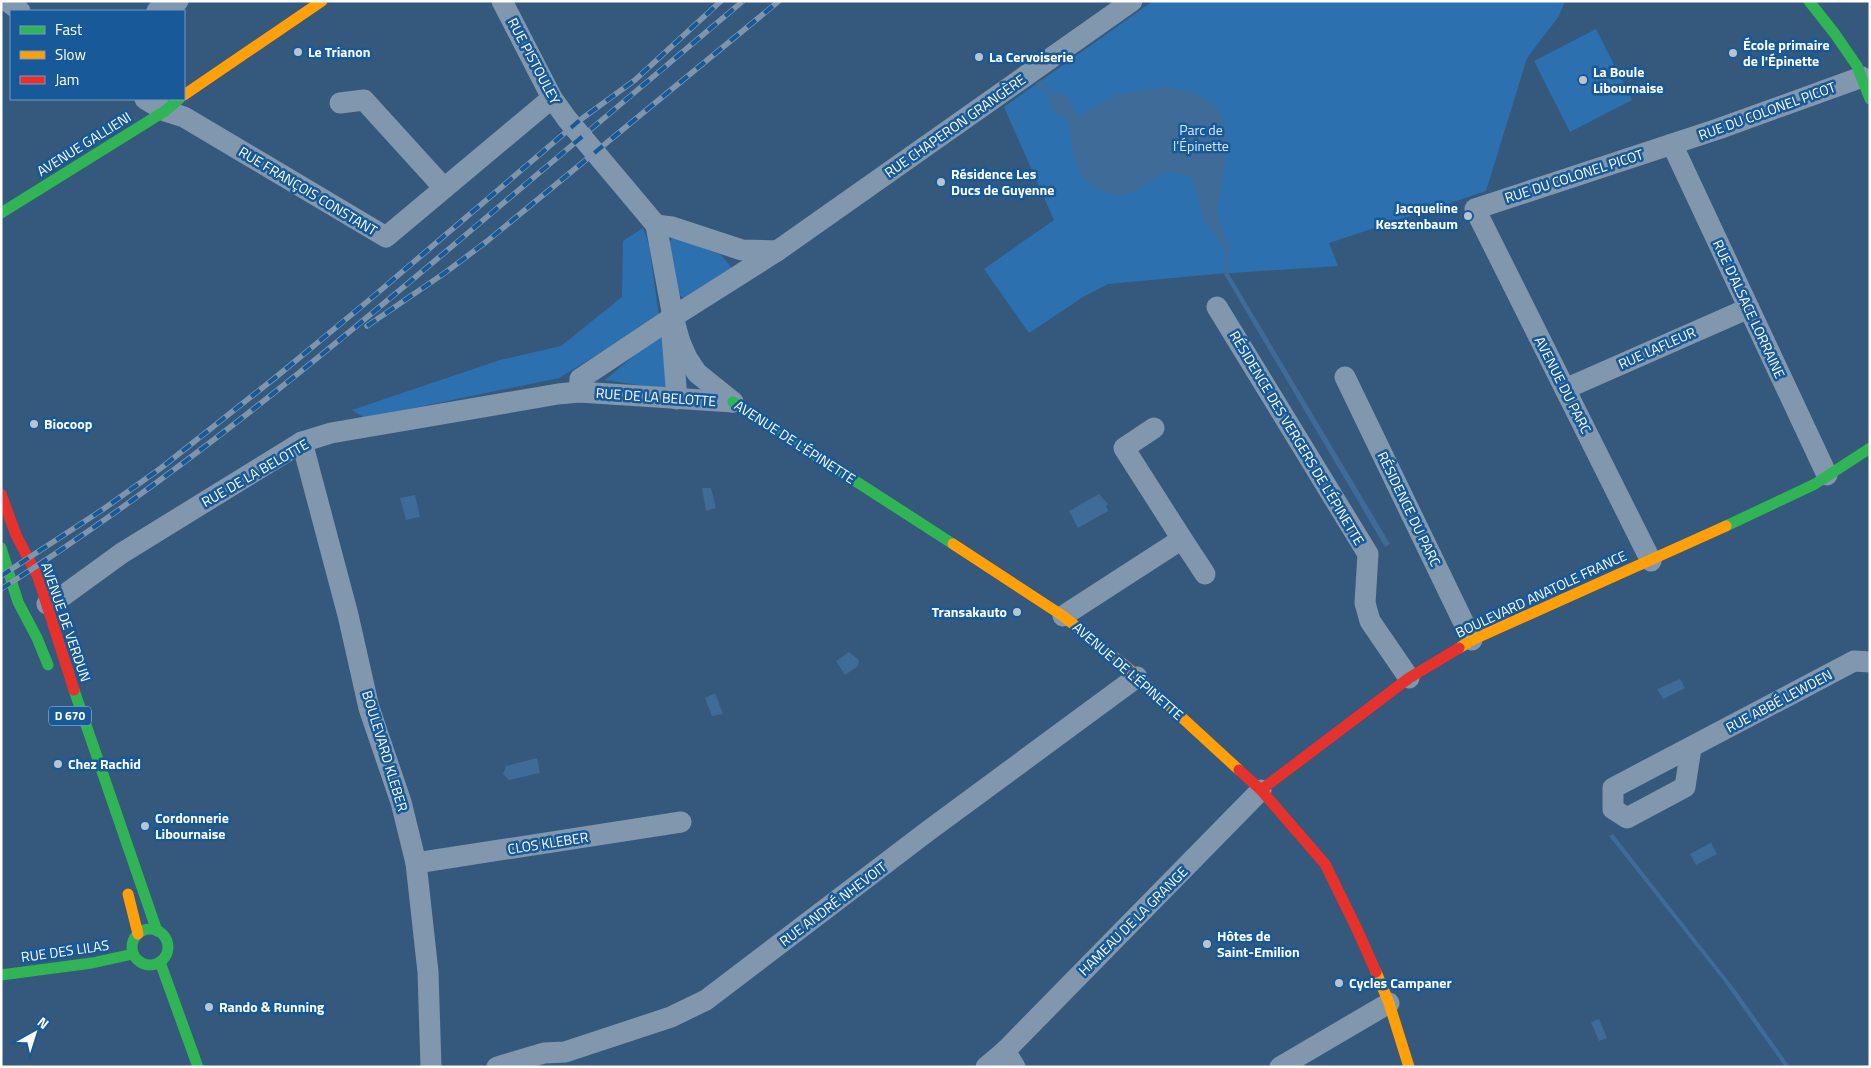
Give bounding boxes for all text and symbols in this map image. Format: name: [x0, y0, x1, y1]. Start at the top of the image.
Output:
legend: [10, 10, 185, 100]
street label: RUE PISTOULEY: [503, 14, 566, 108]
text: Fast: [55, 18, 83, 41]
place label: École primaire de l'Épinette: [1743, 34, 1830, 71]
place label: Le Trianon: [308, 41, 370, 62]
text: Slow: [55, 43, 86, 66]
marker: Le Trianon: [292, 46, 304, 58]
place label: La Cervoiserie: [989, 46, 1073, 67]
marker: École primaire de l'Épinette: [1727, 47, 1739, 59]
marker: La Cervoiserie: [973, 51, 985, 63]
place label: La Boule Libournaise: [1593, 61, 1664, 98]
text: Jam: [55, 68, 79, 91]
street label: RUE CHAPERON GRANGÈRE: [880, 69, 1030, 182]
marker: La Boule Libournaise: [1577, 74, 1589, 86]
street label: RUE DU COLONEL PICOT: [1695, 76, 1839, 145]
street label: AVENUE GALLIENI: [33, 106, 135, 181]
park label: Parc de l'Épinette: [1173, 119, 1229, 156]
street label: RUE FRANÇOIS CONSTANT: [235, 141, 382, 241]
street label: RUE DU COLONEL PICOT: [1502, 143, 1646, 208]
place label: Résidence Les Ducs de Guyenne: [951, 163, 1054, 200]
marker: Résidence Les Ducs de Guyenne: [935, 176, 947, 188]
place label: Jacqueline Kesztenbaum: [1376, 197, 1458, 234]
marker: Jacqueline Kesztenbaum: [1462, 210, 1474, 222]
street label: RUE D'ALSACE LORRAINE: [1708, 236, 1791, 382]
street label: RUE LAFLEUR: [1615, 321, 1699, 374]
street label: RÉSIDENCE DES VERGERS DE L'ÉPINETTE: [1225, 326, 1370, 549]
street label: AVENUE DU PARC: [1530, 332, 1597, 437]
street label: RUE DE LA BELOTTE: [595, 382, 717, 411]
street label: AVENUE DE L'ÉPINETTE: [731, 395, 860, 489]
place label: Biocoop: [44, 413, 93, 434]
marker: Biocoop: [28, 418, 40, 430]
street label: RUE DE LA BELOTTE: [197, 433, 312, 512]
street label: RÉSIDENCE DU PARC: [1372, 448, 1447, 570]
street label: BOULEVARD ANATOLE FRANCE: [1452, 545, 1630, 642]
street label: AVENUE DE VERDUN: [36, 559, 97, 684]
place label: Transakauto: [932, 601, 1007, 622]
marker: Transakauto: [1011, 606, 1023, 618]
street label: AVENUE DE L'ÉPINETTE: [1068, 617, 1188, 725]
street label: RUE ABBÉ LEWDEN: [1722, 664, 1836, 738]
street label: BOULEVARD KLEBER: [357, 688, 414, 814]
road number: D 670: [49, 706, 91, 726]
place label: Chez Rachid: [68, 753, 141, 774]
marker: Chez Rachid: [52, 758, 64, 770]
place label: Cordonnerie Libournaise: [155, 807, 229, 844]
marker: Cordonnerie Libournaise: [139, 820, 151, 832]
street label: CLOS KLEBER: [506, 826, 590, 859]
street label: RUE ANDRÉ NHEVOIT: [775, 856, 891, 951]
street label: HAMEAU DE LA GRANGE: [1073, 861, 1192, 980]
place label: Hôtes de Saint-Emilion: [1217, 925, 1300, 962]
street label: RUE DES LILAS: [20, 934, 110, 967]
marker: Hôtes de Saint-Emilion: [1201, 938, 1213, 950]
place label: Cycles Campaner: [1349, 972, 1452, 993]
marker: Cycles Campaner: [1333, 977, 1345, 989]
place label: Rando & Running: [219, 996, 325, 1017]
marker: Rando & Running: [203, 1001, 215, 1013]
north arrow: [10, 1008, 60, 1058]
text: N: [33, 1011, 54, 1034]

